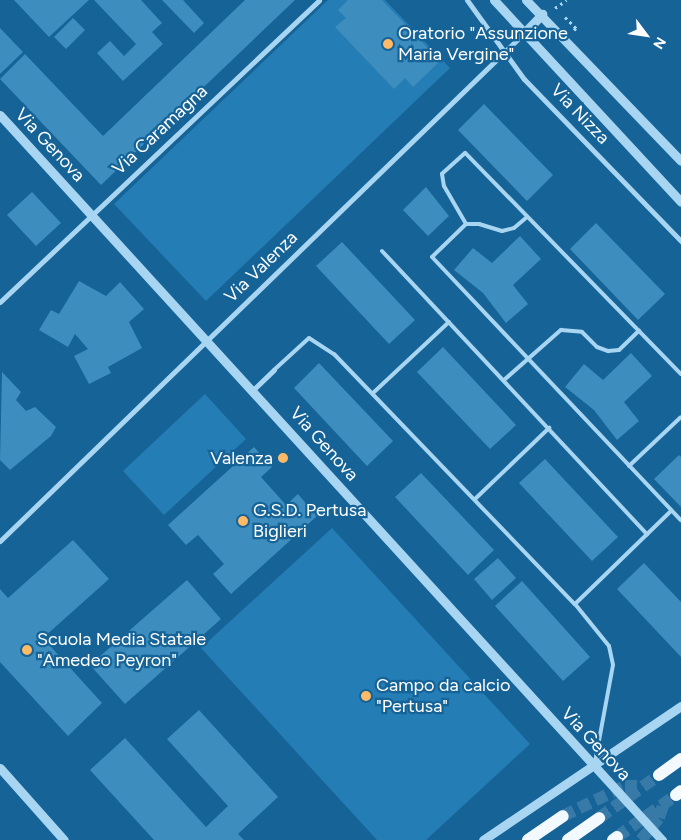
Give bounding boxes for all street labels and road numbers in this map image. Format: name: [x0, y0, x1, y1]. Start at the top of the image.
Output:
street label: Via Nizza: [546, 79, 614, 149]
street label: Via Caramagna: [108, 81, 212, 179]
street label: Via Genova: [11, 104, 89, 186]
street label: Via Valenza: [220, 227, 302, 307]
street label: Via Genova: [285, 402, 363, 486]
street label: Via Genova: [557, 703, 635, 785]

